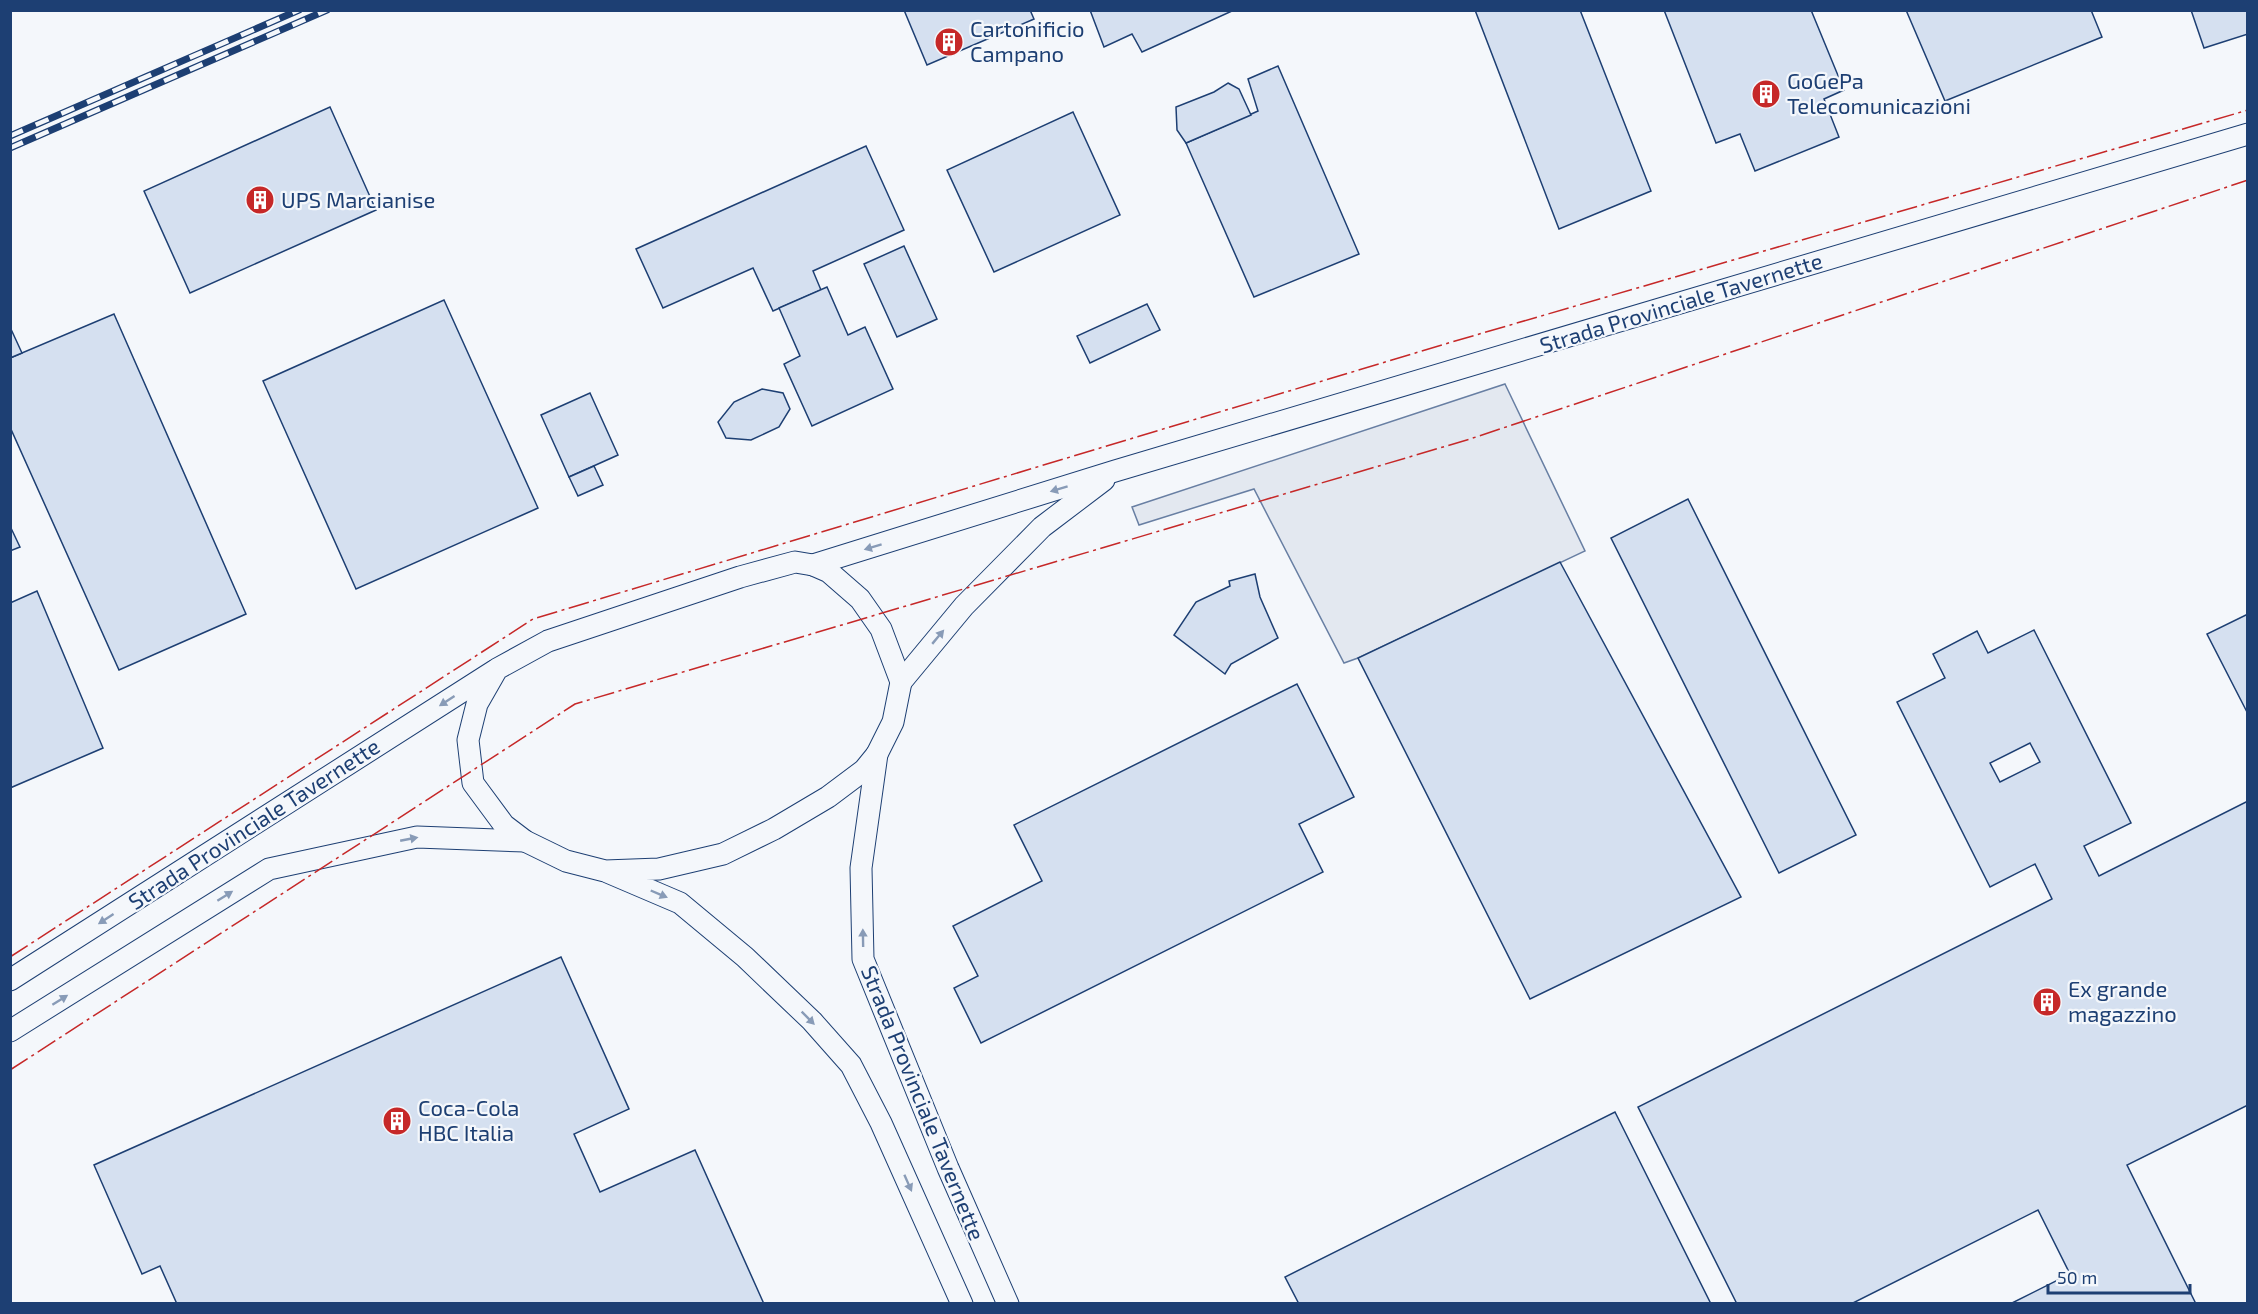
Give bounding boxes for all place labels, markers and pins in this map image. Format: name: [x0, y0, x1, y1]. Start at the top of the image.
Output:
place label: Cartonificio Campano: [970, 15, 1085, 66]
building icon: Cartonificio Campano: [933, 26, 965, 58]
place label: GoGePa Telecomunicazioni: [1787, 67, 1971, 118]
building icon: GoGePa Telecomunicazioni: [1750, 78, 1782, 110]
building icon: UPS Marcianise: [244, 184, 276, 216]
place label: UPS Marcianise: [281, 186, 435, 212]
place label: Ex grande magazzino: [2068, 975, 2177, 1026]
building icon: Ex grande magazzino: [2031, 986, 2063, 1018]
place label: Coca-Cola HBC Italia: [418, 1094, 519, 1145]
building icon: Coca-Cola HBC Italia: [381, 1105, 413, 1137]

